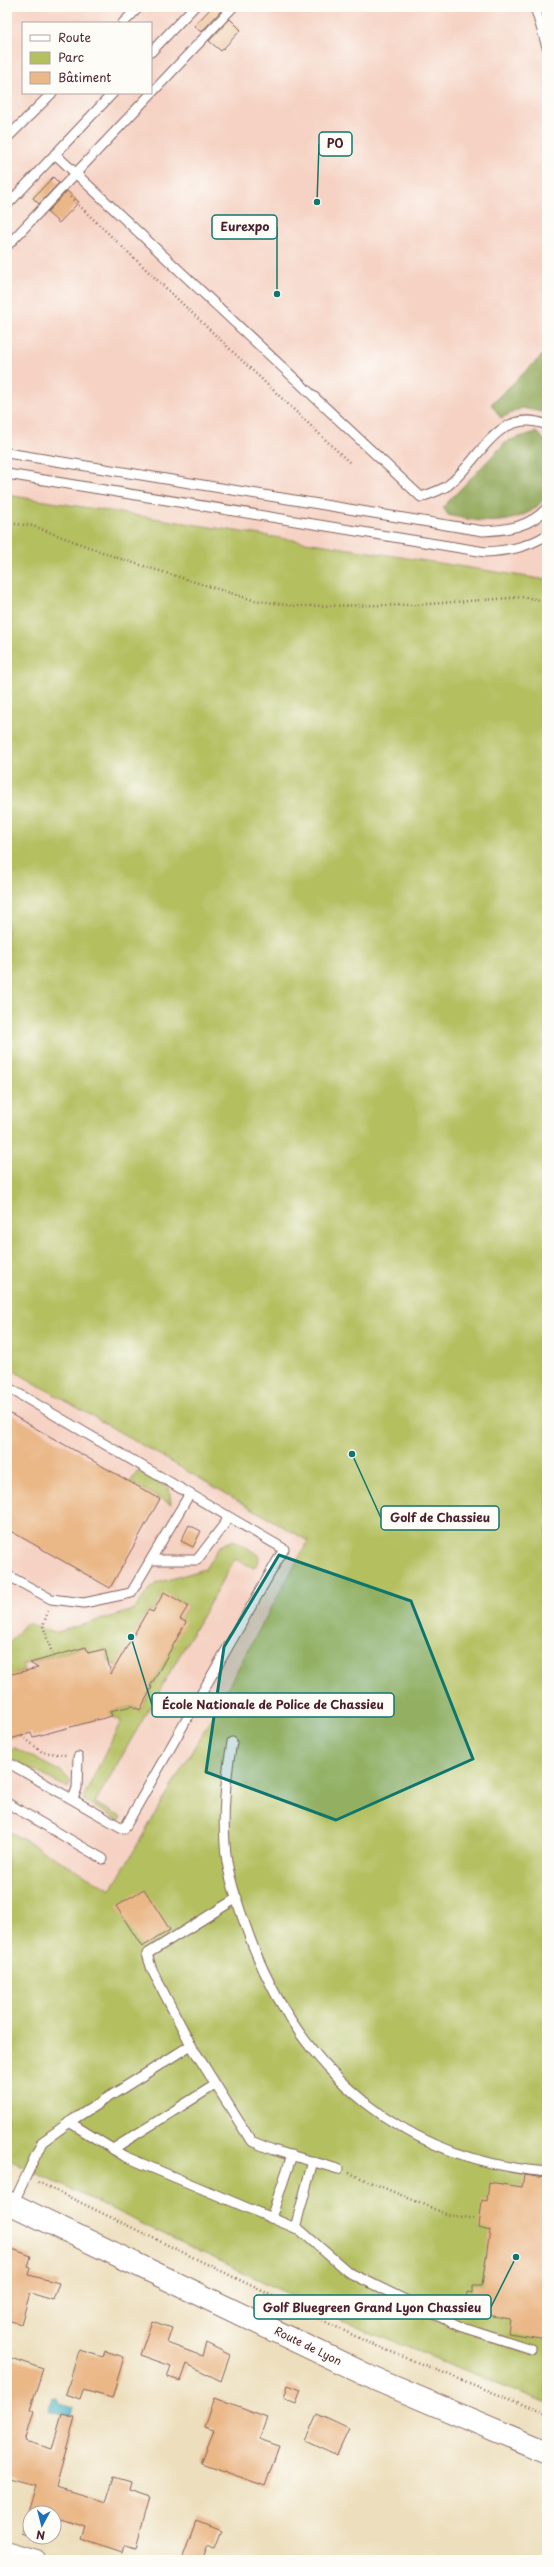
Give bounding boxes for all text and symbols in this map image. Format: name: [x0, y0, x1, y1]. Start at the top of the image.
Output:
legend: [22, 22, 152, 94]
text: Route: [58, 28, 91, 46]
text: Parc: [58, 48, 84, 66]
text: Bâtiment: [58, 68, 111, 86]
callout: P0: [319, 132, 352, 156]
text: P0: [327, 134, 343, 152]
callout: Eurexpo: [212, 215, 277, 239]
text: Eurexpo: [221, 217, 269, 235]
callout: Golf de Chassieu: [381, 1506, 499, 1530]
text: Golf de Chassieu: [390, 1508, 490, 1526]
callout: École Nationale de Police de Chassieu: [152, 1693, 394, 1717]
text: École Nationale de Police de Chassieu: [162, 1695, 384, 1713]
callout: Golf Bluegreen Grand Lyon Chassieu: [254, 2295, 491, 2319]
text: Golf Bluegreen Grand Lyon Chassieu: [263, 2298, 481, 2316]
street label: Route de Lyon: [272, 2322, 345, 2369]
north arrow: [22, 2505, 62, 2545]
text: N: [35, 2526, 46, 2544]

